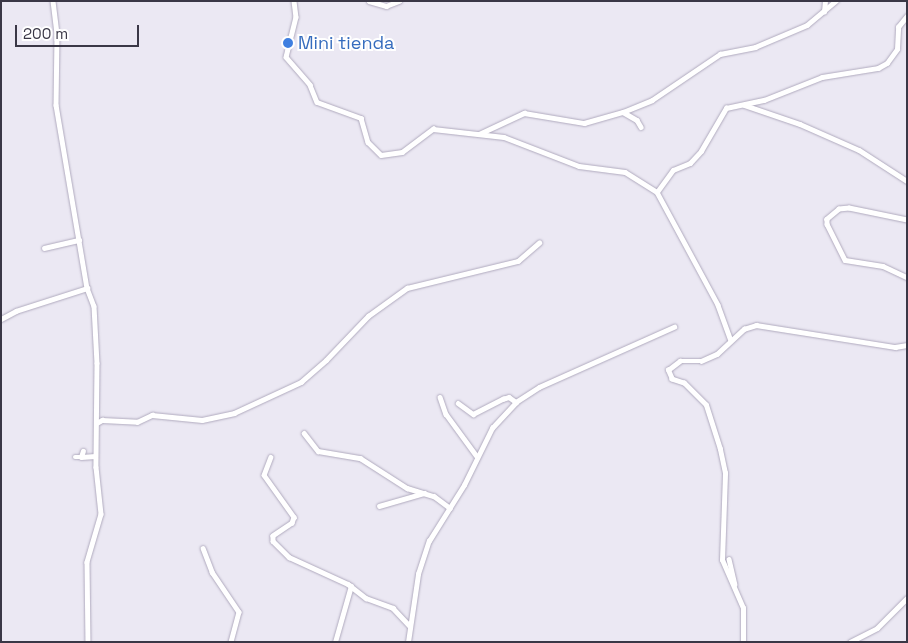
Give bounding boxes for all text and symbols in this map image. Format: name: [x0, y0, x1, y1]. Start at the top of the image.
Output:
scale bar: [18, 15, 141, 47]
text: 200 m: [23, 24, 68, 43]
place label: Mini tienda: [298, 32, 394, 54]
marker: Mini tienda: [282, 37, 294, 49]

